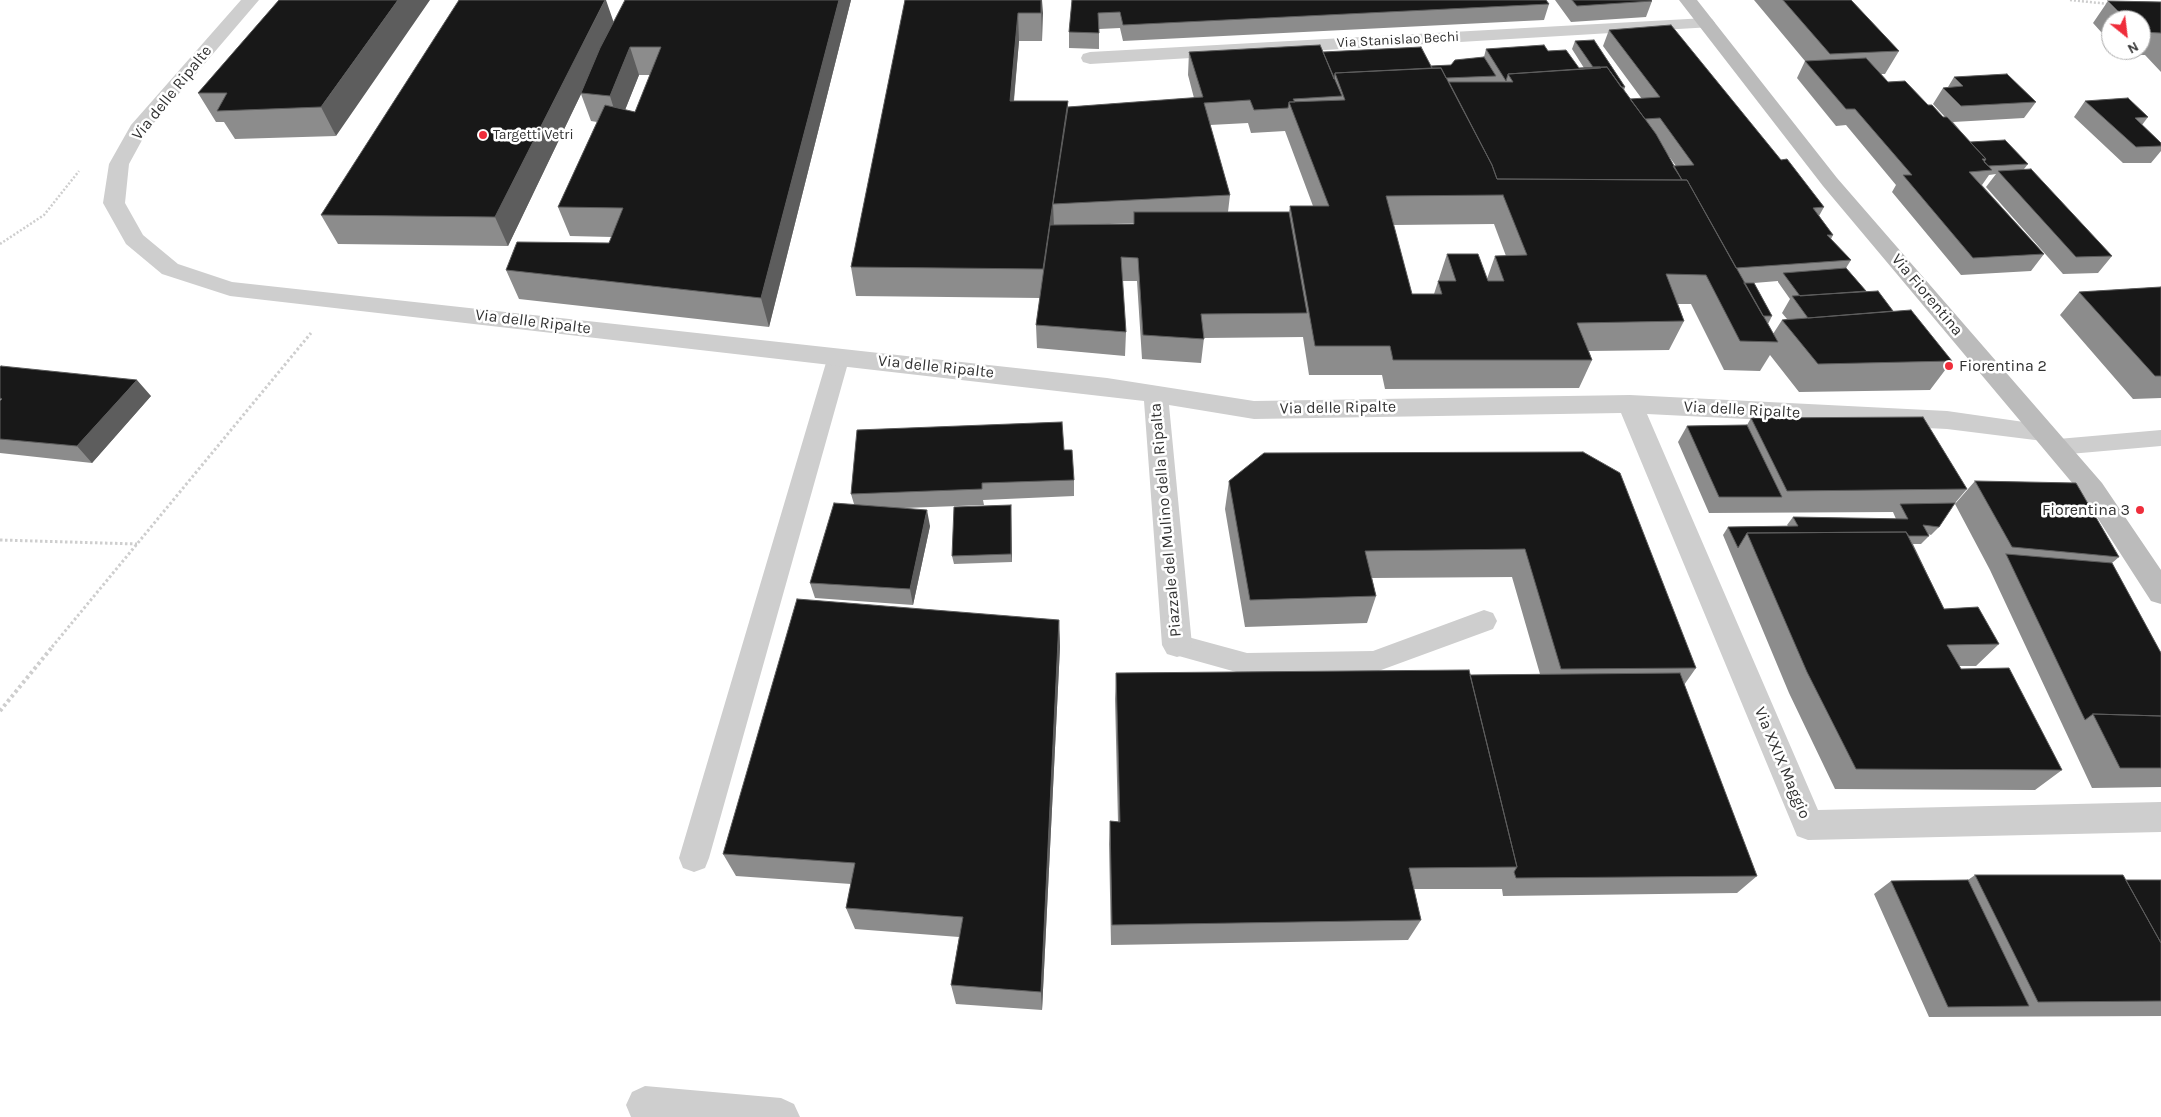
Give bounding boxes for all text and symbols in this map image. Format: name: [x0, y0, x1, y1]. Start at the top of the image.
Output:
north arrow: [2101, 10, 2151, 60]
street label: Via Stanislao Bechi: [1336, 28, 1460, 52]
text: N: [2125, 38, 2142, 58]
street label: Via delle Ripalte: [128, 42, 216, 144]
place label: Targetti Vetri: [493, 127, 574, 143]
marker: Targetti Vetri: [477, 129, 489, 141]
street label: Via Fiorentina: [1887, 250, 1967, 340]
street label: Via delle Ripalte: [474, 305, 592, 339]
street label: Via delle Ripalte: [877, 351, 995, 383]
place label: Fiorentina 2: [1959, 356, 2047, 376]
marker: Fiorentina 2: [1943, 360, 1955, 372]
street label: Via delle Ripalte: [1280, 397, 1396, 419]
street label: Via delle Ripalte: [1683, 397, 1801, 423]
street label: Piazzale del Mulino della Ripalta: [1146, 402, 1186, 638]
place label: Fiorentina 3: [2042, 500, 2130, 520]
marker: Fiorentina 3: [2134, 504, 2146, 516]
street label: Via XXIX Maggio: [1750, 704, 1814, 822]

